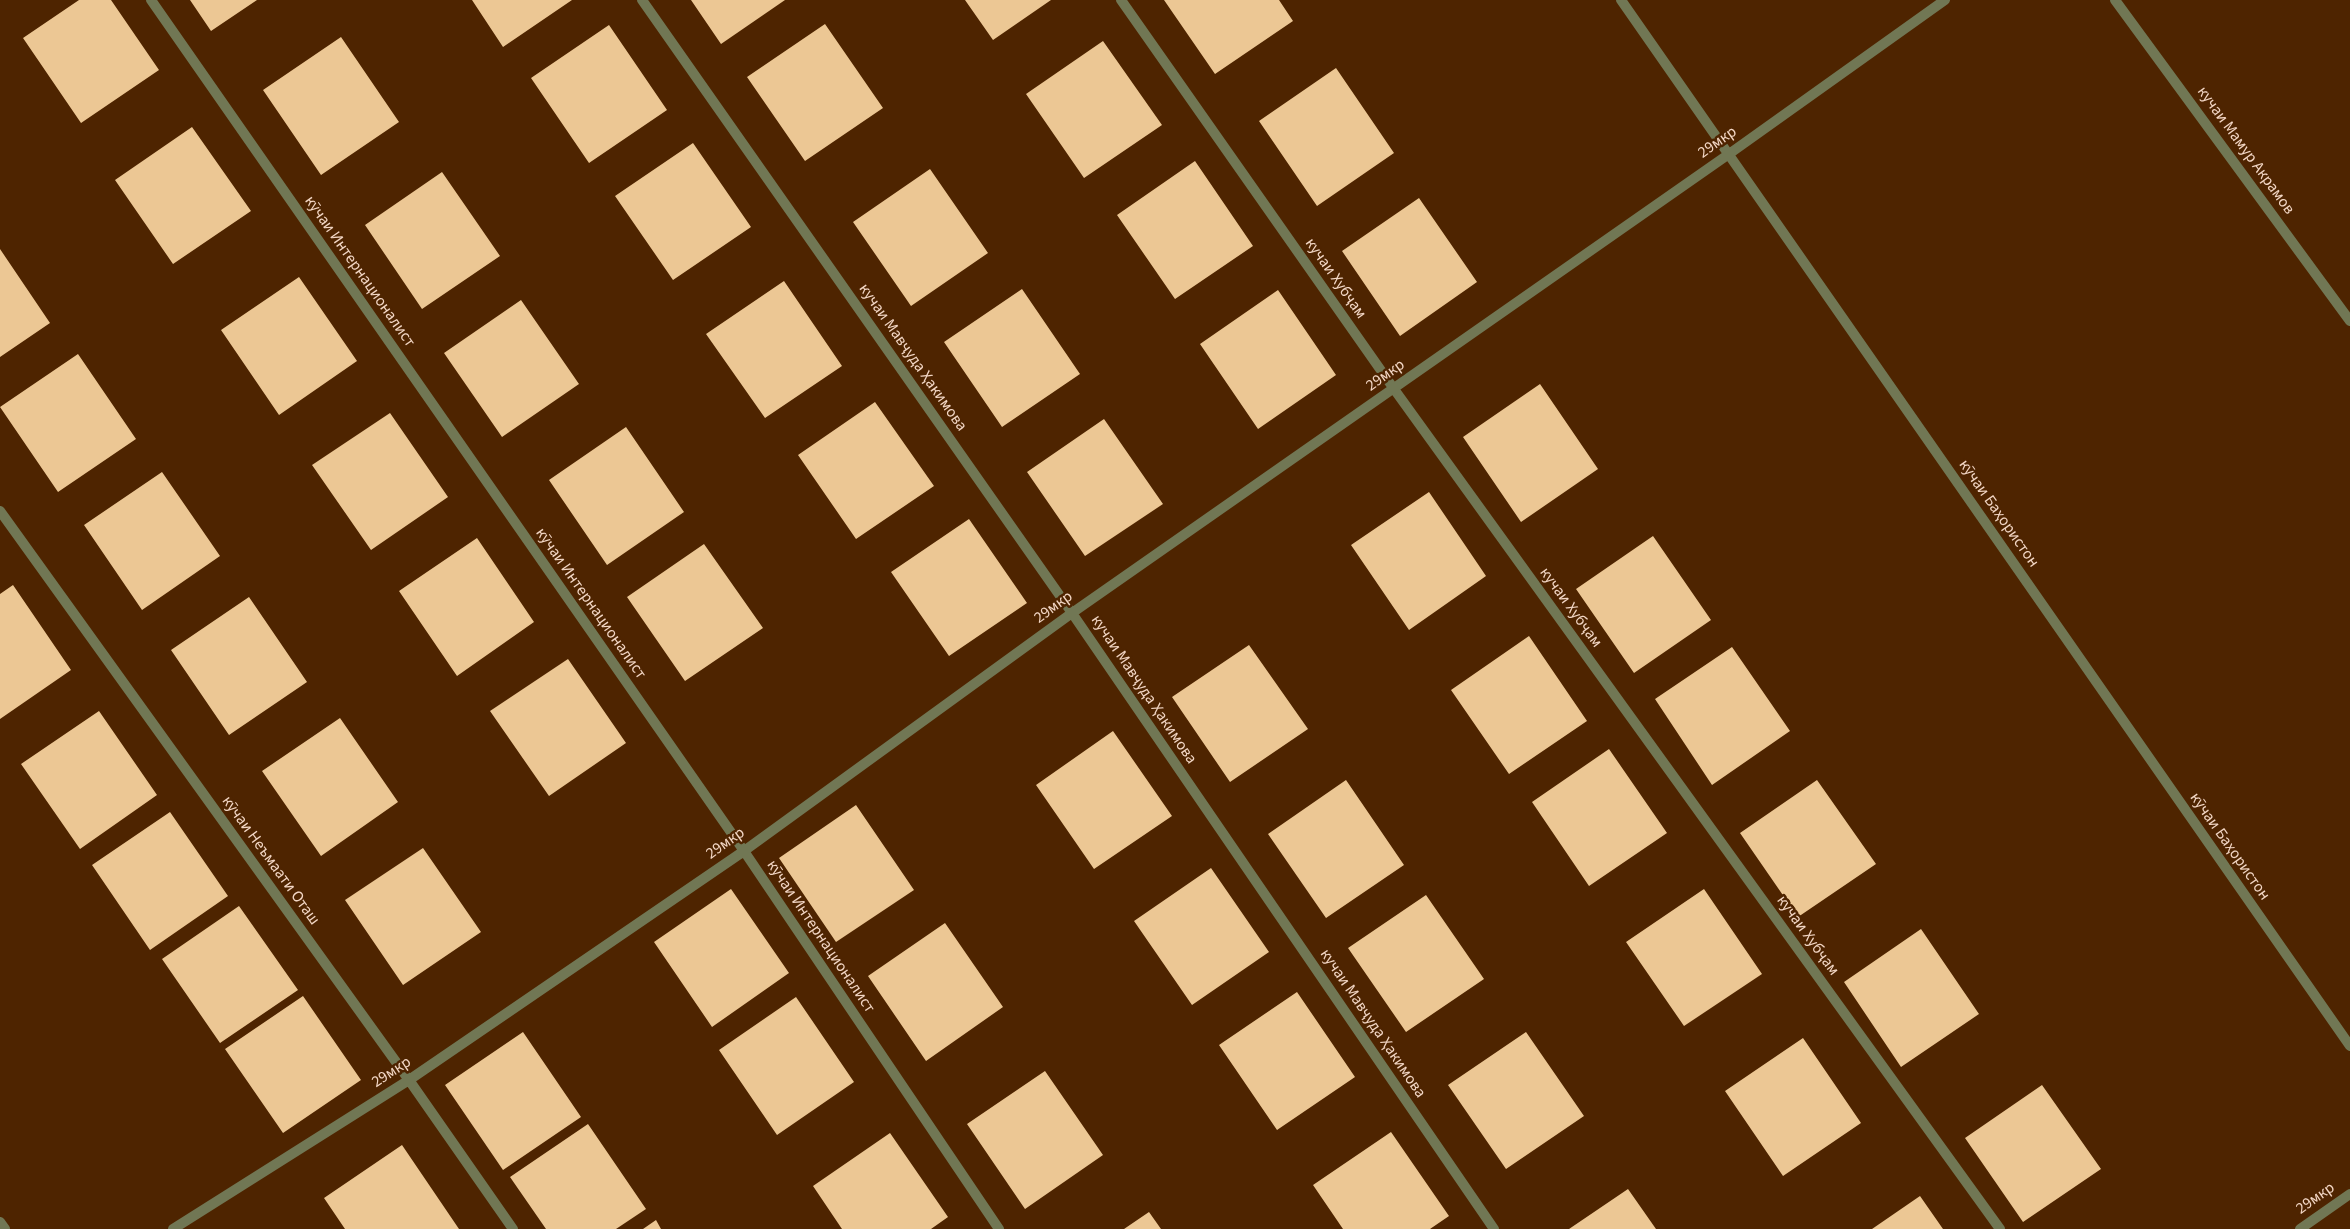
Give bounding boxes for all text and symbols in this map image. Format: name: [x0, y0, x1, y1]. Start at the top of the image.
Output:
street label: кучаи Мамур Акрамов: [2192, 83, 2298, 219]
street label: 29мкр: [1695, 123, 1741, 163]
street label: кӯчаи Интернационалист: [300, 193, 418, 351]
street label: кучаи Хубҷам: [1300, 235, 1370, 323]
street label: кучаи Мавҷуда Ҳакимова: [854, 281, 970, 435]
street label: 29мкр: [1363, 356, 1409, 396]
street label: кӯчаи Баҳористон: [1954, 456, 2042, 572]
street label: кӯчаи Интернационалист: [531, 525, 649, 683]
street label: кучаи Хубҷам: [1535, 564, 1605, 652]
street label: 29мкр: [1031, 588, 1077, 628]
street label: кучаи Мавҷуда Ҳакимова: [1086, 612, 1200, 768]
street label: кӯчаи Баҳористон: [2185, 789, 2273, 905]
street label: кӯчаи Неъмаати Оташ: [217, 793, 323, 929]
street label: 29мкр: [703, 824, 749, 864]
street label: кӯчаи Интернационалист: [762, 857, 878, 1017]
street label: кучаи Хубҷам: [1772, 892, 1842, 980]
street label: кучаи Мавҷуда Ҳакимова: [1315, 946, 1429, 1102]
street label: 29мкр: [369, 1053, 415, 1093]
street label: 29мкр: [2293, 1179, 2339, 1219]

